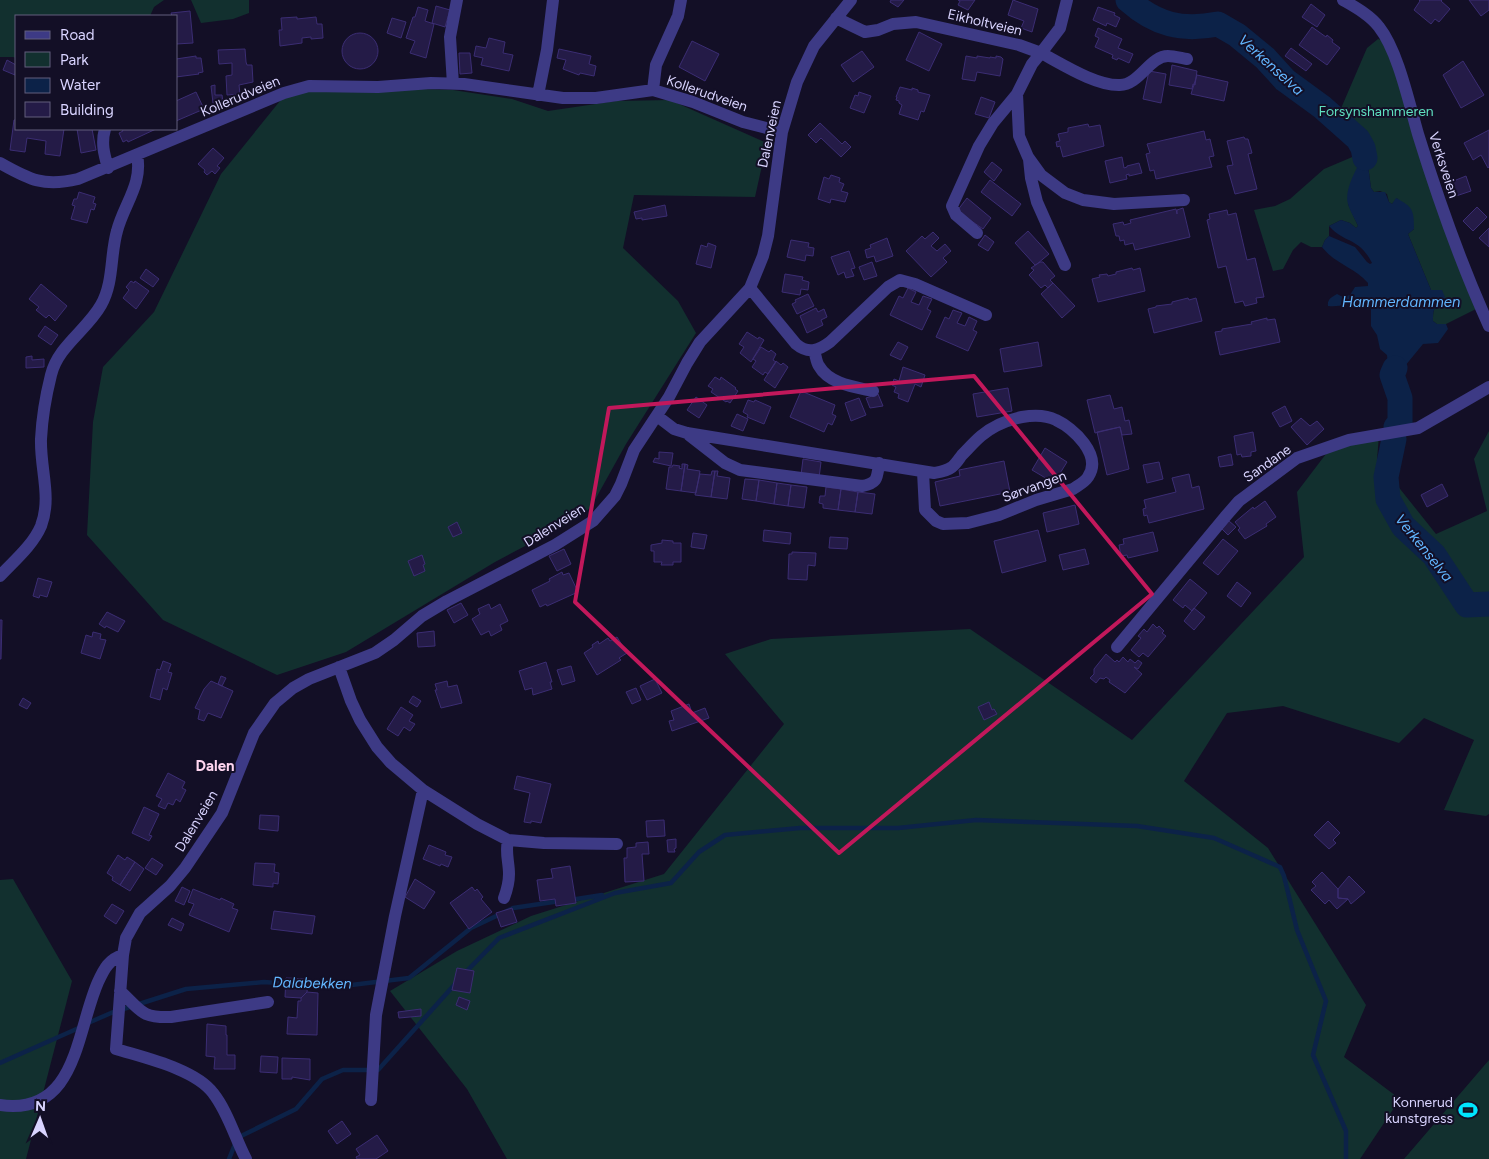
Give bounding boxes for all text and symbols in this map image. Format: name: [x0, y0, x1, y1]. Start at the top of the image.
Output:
street label: Eikholtveien: [946, 6, 1024, 39]
legend: [15, 15, 178, 130]
text: Road: [60, 26, 95, 44]
water label: Verkenselva: [1235, 31, 1308, 99]
text: Park: [60, 51, 89, 69]
street label: Kollerudveien: [198, 72, 283, 121]
street label: Kollerudveien: [664, 72, 750, 115]
text: Water: [60, 76, 100, 94]
street label: Dalenveien: [754, 99, 785, 169]
text: Building: [60, 101, 114, 119]
park label: Forsynshammeren: [1318, 103, 1434, 120]
street label: Verksveien: [1425, 130, 1462, 200]
water label: Hammerdammen: [1342, 293, 1460, 311]
street label: Sandane: [1240, 441, 1295, 486]
street label: Sørvangen: [1000, 467, 1069, 506]
street label: Dalenveien: [521, 500, 588, 551]
water label: Verkenselva: [1391, 511, 1457, 586]
district label: Dalen: [195, 757, 235, 775]
street label: Dalenveien: [171, 787, 221, 855]
water label: Dalabekken: [272, 973, 352, 993]
north arrow: [15, 1094, 65, 1144]
place label: Konnerud kunstgress: [1385, 1094, 1453, 1127]
text: N: [35, 1098, 46, 1115]
sports icon: Konnerud kunstgress: [1457, 1099, 1479, 1121]

